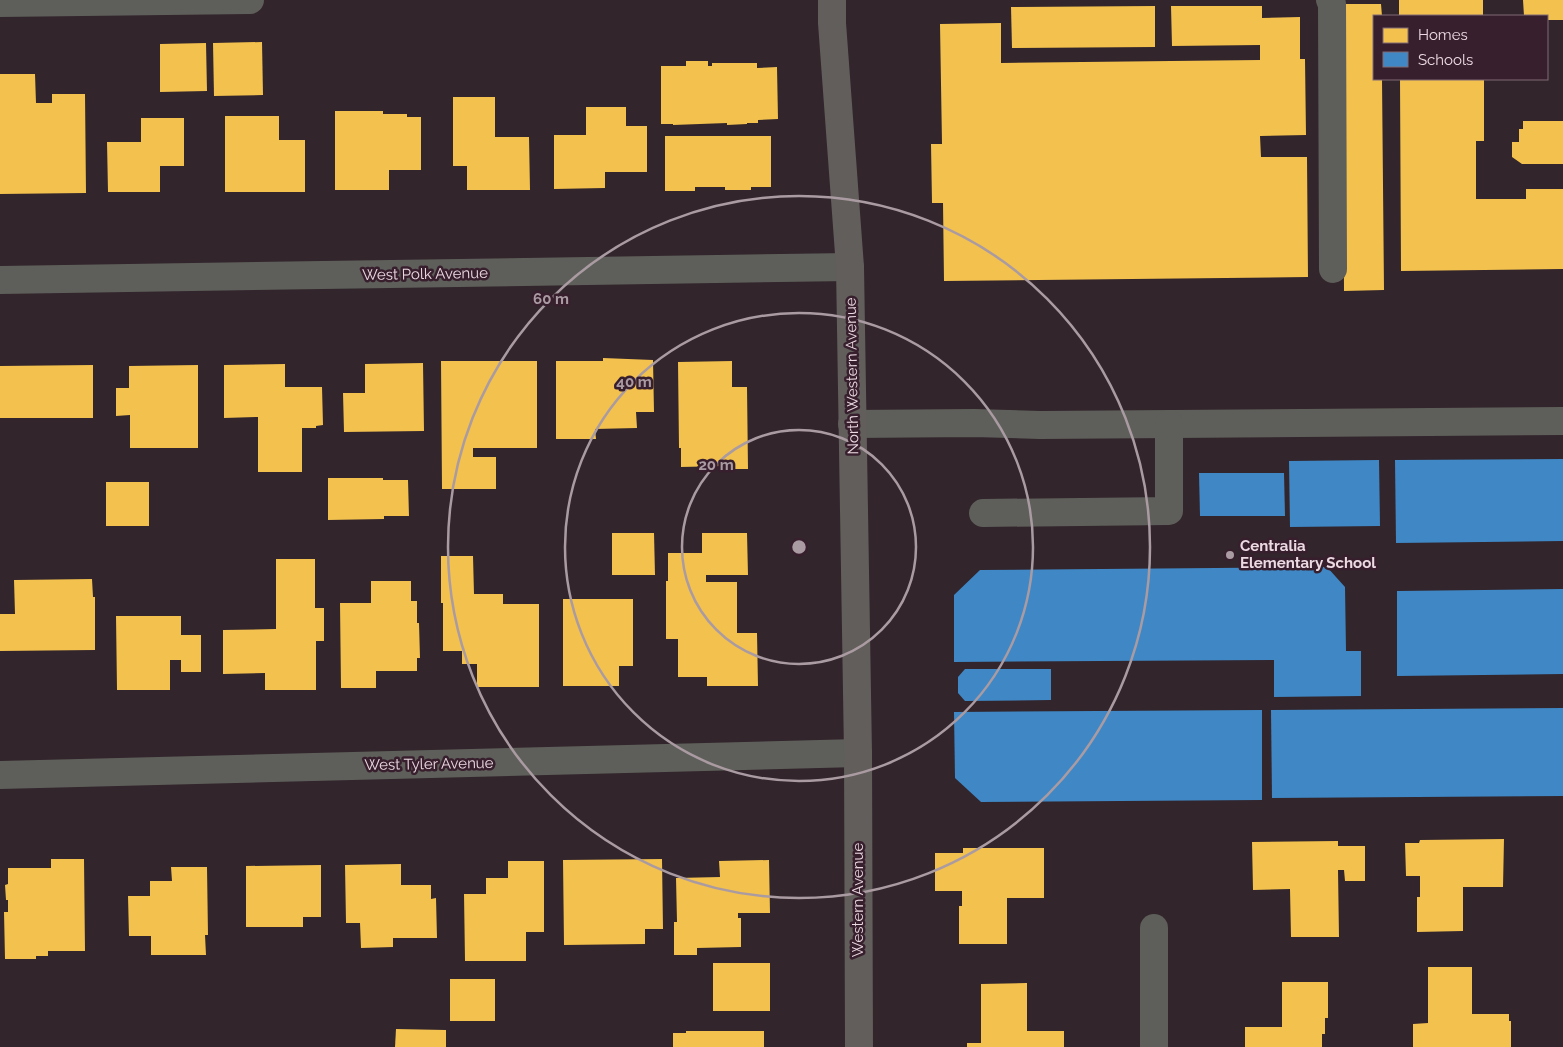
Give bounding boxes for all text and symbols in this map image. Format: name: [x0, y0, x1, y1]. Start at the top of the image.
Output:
legend: [1373, 15, 1548, 80]
text: Homes: [1418, 26, 1468, 44]
text: Schools: [1418, 51, 1473, 69]
street label: West Polk Avenue: [362, 264, 488, 284]
text: 60 m: [533, 290, 569, 308]
street label: North Western Avenue: [842, 297, 862, 455]
text: 40 m: [616, 373, 652, 391]
text: 20 m: [698, 456, 734, 474]
place label: Centralia Elementary School: [1240, 537, 1376, 572]
centre of rings: [790, 538, 808, 556]
marker: Centralia Elementary School: [1224, 549, 1236, 561]
street label: West Tyler Avenue: [364, 754, 494, 774]
street label: Western Avenue: [849, 843, 867, 957]

